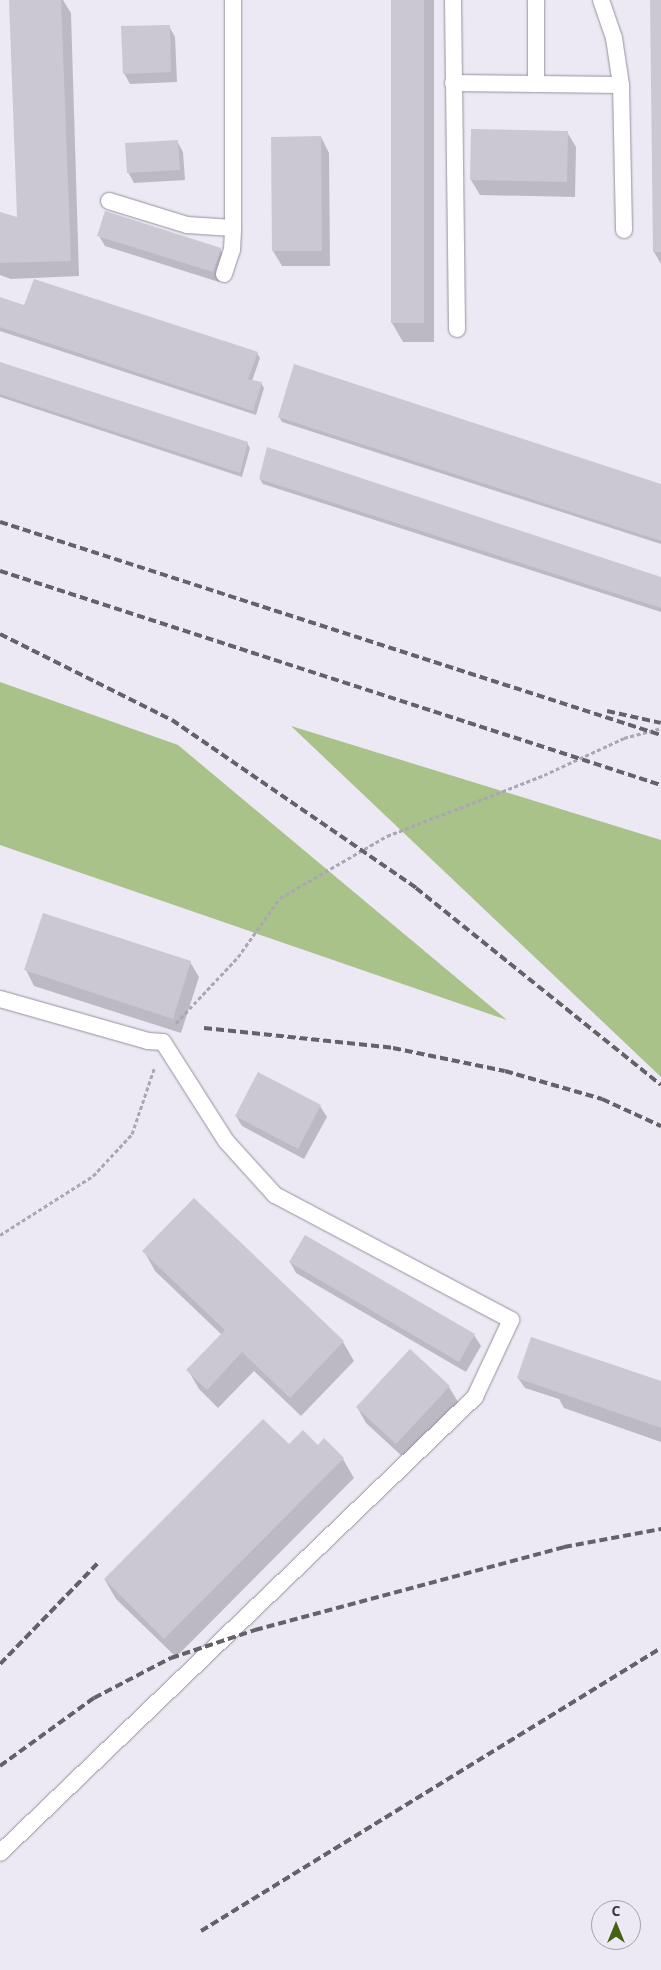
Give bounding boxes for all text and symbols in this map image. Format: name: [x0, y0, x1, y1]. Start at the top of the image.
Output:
north arrow: [591, 1900, 641, 1950]
text: С: [612, 1901, 620, 1920]

